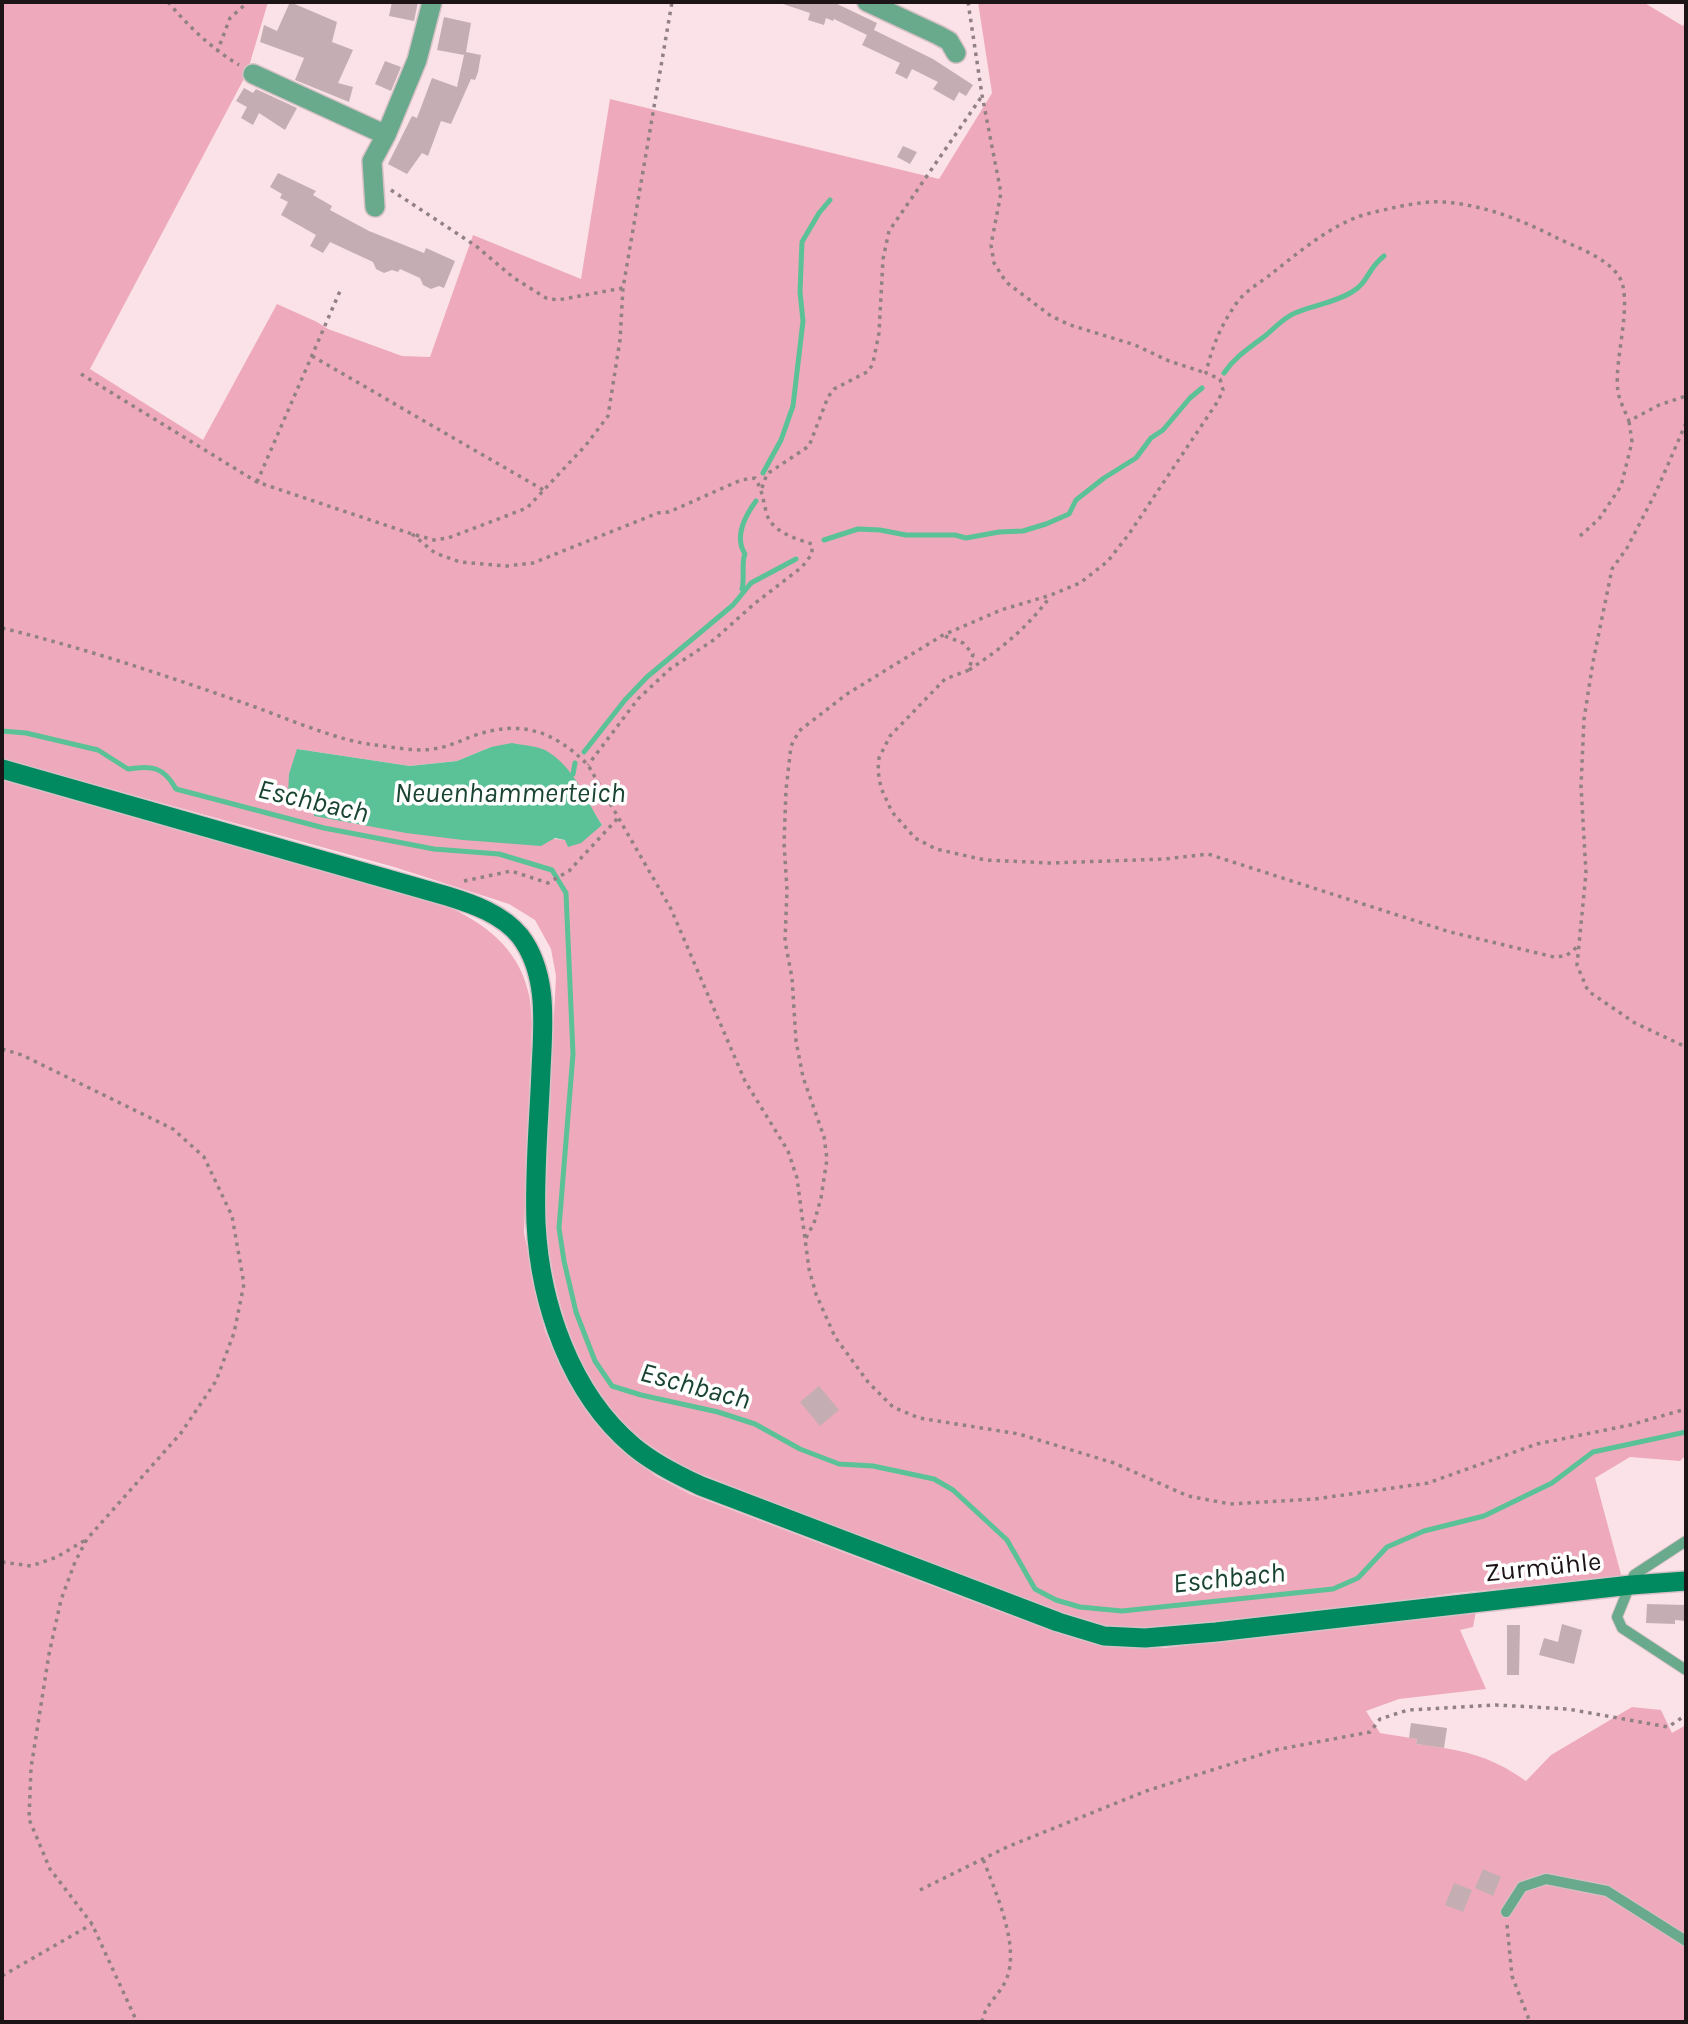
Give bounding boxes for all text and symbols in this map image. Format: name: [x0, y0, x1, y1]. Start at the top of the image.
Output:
water label: Eschbach: [254, 773, 372, 831]
water label: Neuenhammerteich: [395, 777, 625, 811]
water label: Eschbach: [636, 1356, 754, 1418]
street label: Zurmühle: [1483, 1546, 1603, 1590]
water label: Eschbach: [1171, 1556, 1287, 1602]

